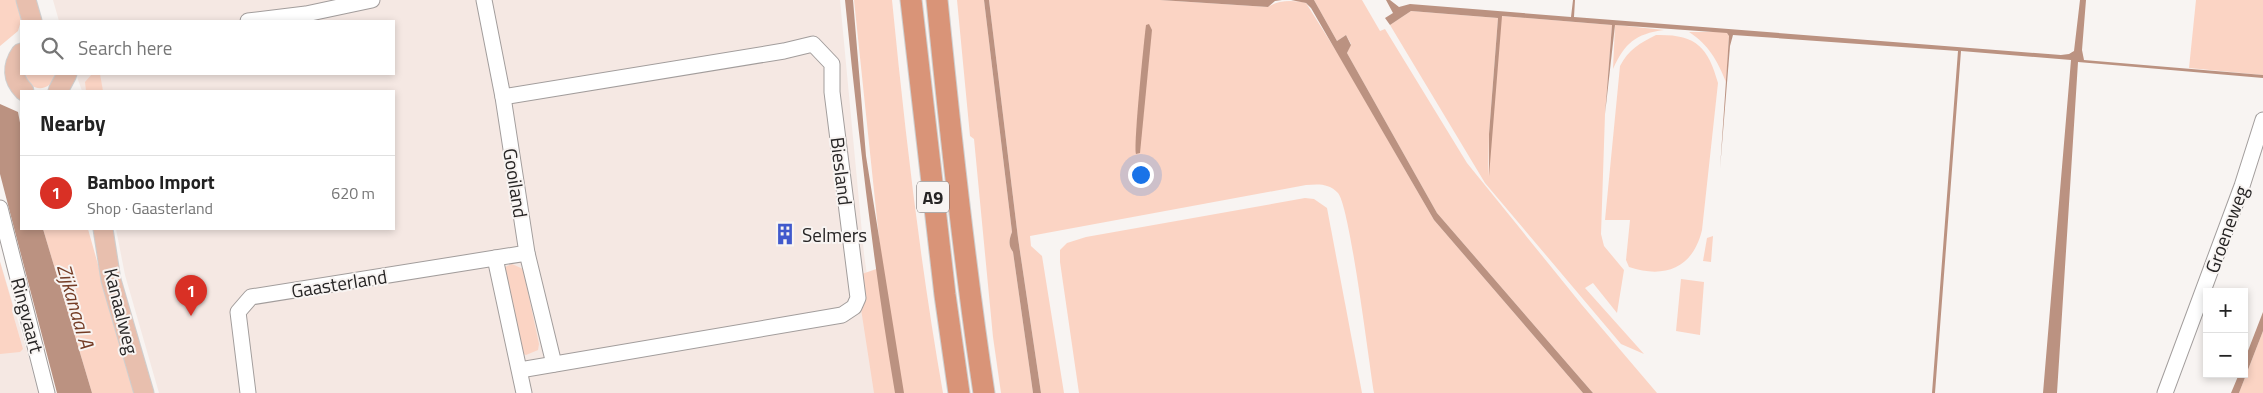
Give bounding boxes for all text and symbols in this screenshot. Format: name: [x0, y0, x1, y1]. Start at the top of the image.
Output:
search box: [20, 20, 395, 75]
text: Search here: [78, 33, 172, 62]
icon: search: [38, 34, 66, 62]
text: Nearby: [40, 107, 105, 139]
street label: Biesland: [823, 135, 861, 207]
street label: Gooiland: [496, 146, 536, 220]
your location: [1128, 162, 1154, 188]
text: Bamboo Import: [87, 167, 215, 196]
text: 1: [52, 181, 60, 205]
text: 620 m: [331, 181, 375, 205]
street label: Groeneweg: [2197, 181, 2255, 277]
road number: A9: [917, 182, 949, 212]
text: Shop · Gaasterland: [87, 196, 213, 220]
place label: Selmers: [802, 220, 867, 249]
building icon: Selmers: [772, 221, 798, 247]
water label: Zijkanaal A: [49, 260, 103, 352]
street label: Gaasterland: [289, 261, 389, 305]
street label: Kanaalweg: [97, 265, 147, 357]
street label: Ringvaart: [4, 274, 52, 356]
pin: 1: [175, 275, 207, 316]
map controls: [2203, 288, 2248, 378]
button: +: [2203, 288, 2248, 333]
button: −: [2203, 333, 2248, 378]

